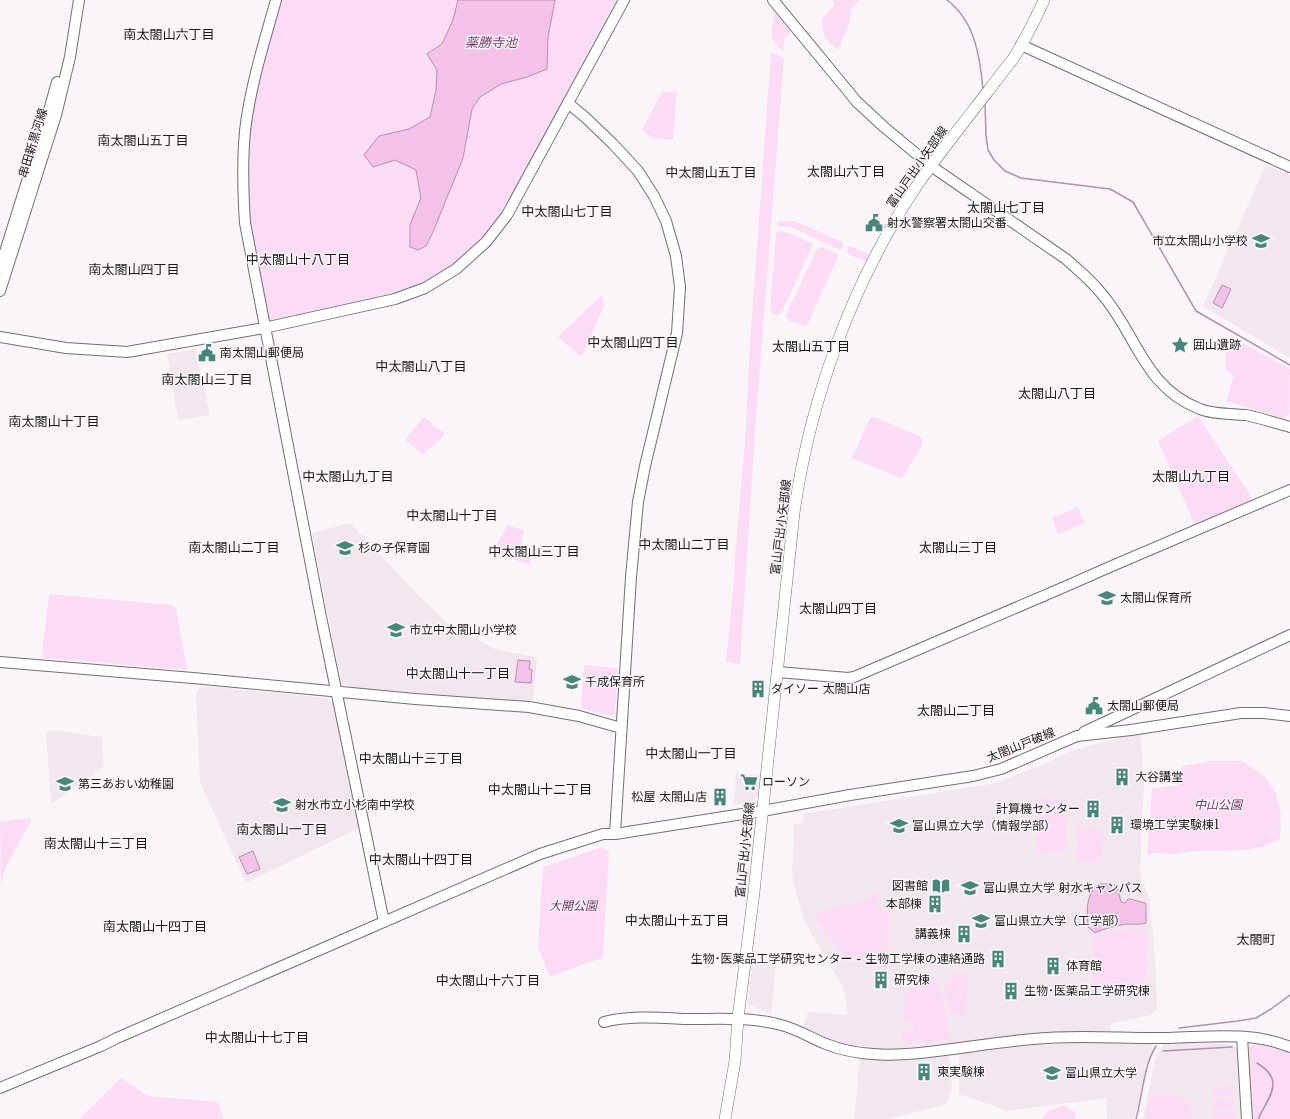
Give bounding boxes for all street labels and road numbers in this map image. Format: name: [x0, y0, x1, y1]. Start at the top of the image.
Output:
street label: 串田新黒河線: [15, 106, 50, 179]
street label: 富山戸出小矢部線: [883, 123, 950, 210]
street label: 富山戸出小矢部線: [767, 478, 794, 576]
street label: 太閤山戸破線: [985, 724, 1057, 765]
street label: 富山戸出小矢部線: [732, 801, 757, 898]

